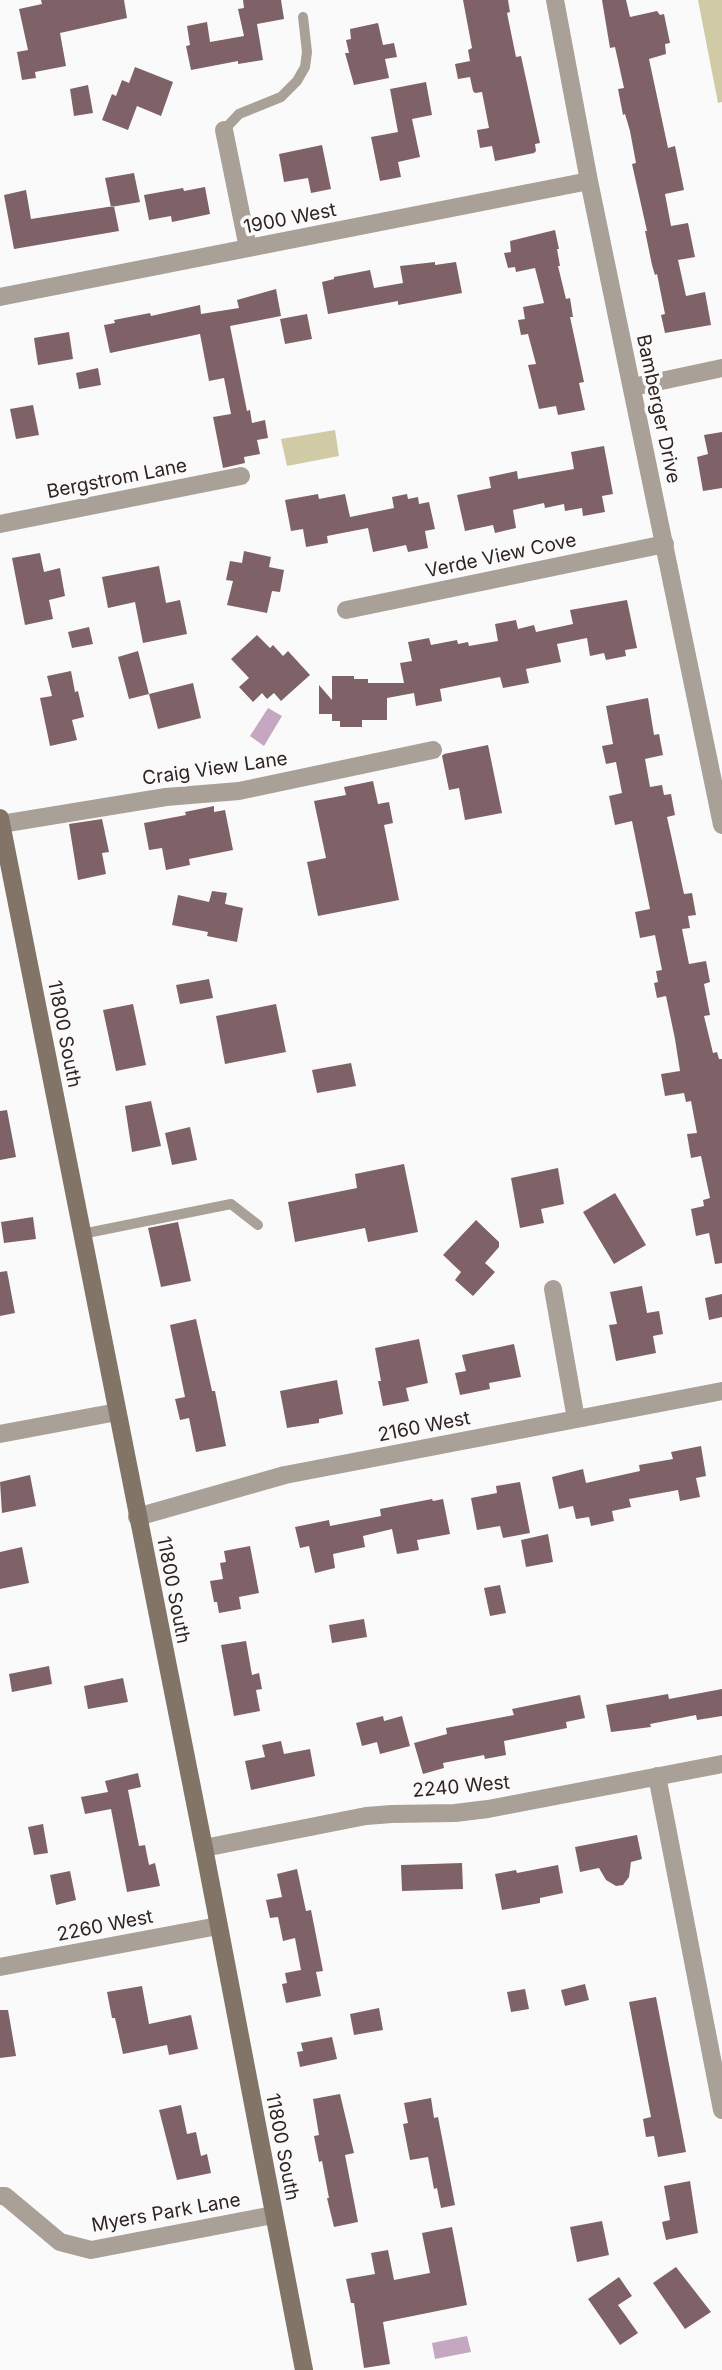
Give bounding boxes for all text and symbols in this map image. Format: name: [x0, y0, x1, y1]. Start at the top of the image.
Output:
street label: 1900 West: [242, 199, 338, 239]
street label: Bamberger Drive: [631, 332, 685, 486]
street label: Bergstrom Lane: [45, 454, 189, 504]
street label: Verde View Cove: [423, 529, 579, 583]
street label: Craig View Lane: [141, 748, 289, 790]
street label: 11800 South: [42, 978, 86, 1090]
street label: 2160 West: [376, 1407, 472, 1447]
street label: 11800 South: [151, 1534, 195, 1646]
street label: 2240 West: [411, 1771, 511, 1803]
street label: 2260 West: [55, 1906, 155, 1946]
street label: 11800 South: [260, 2091, 304, 2203]
street label: Myers Park Lane: [90, 2189, 242, 2237]

